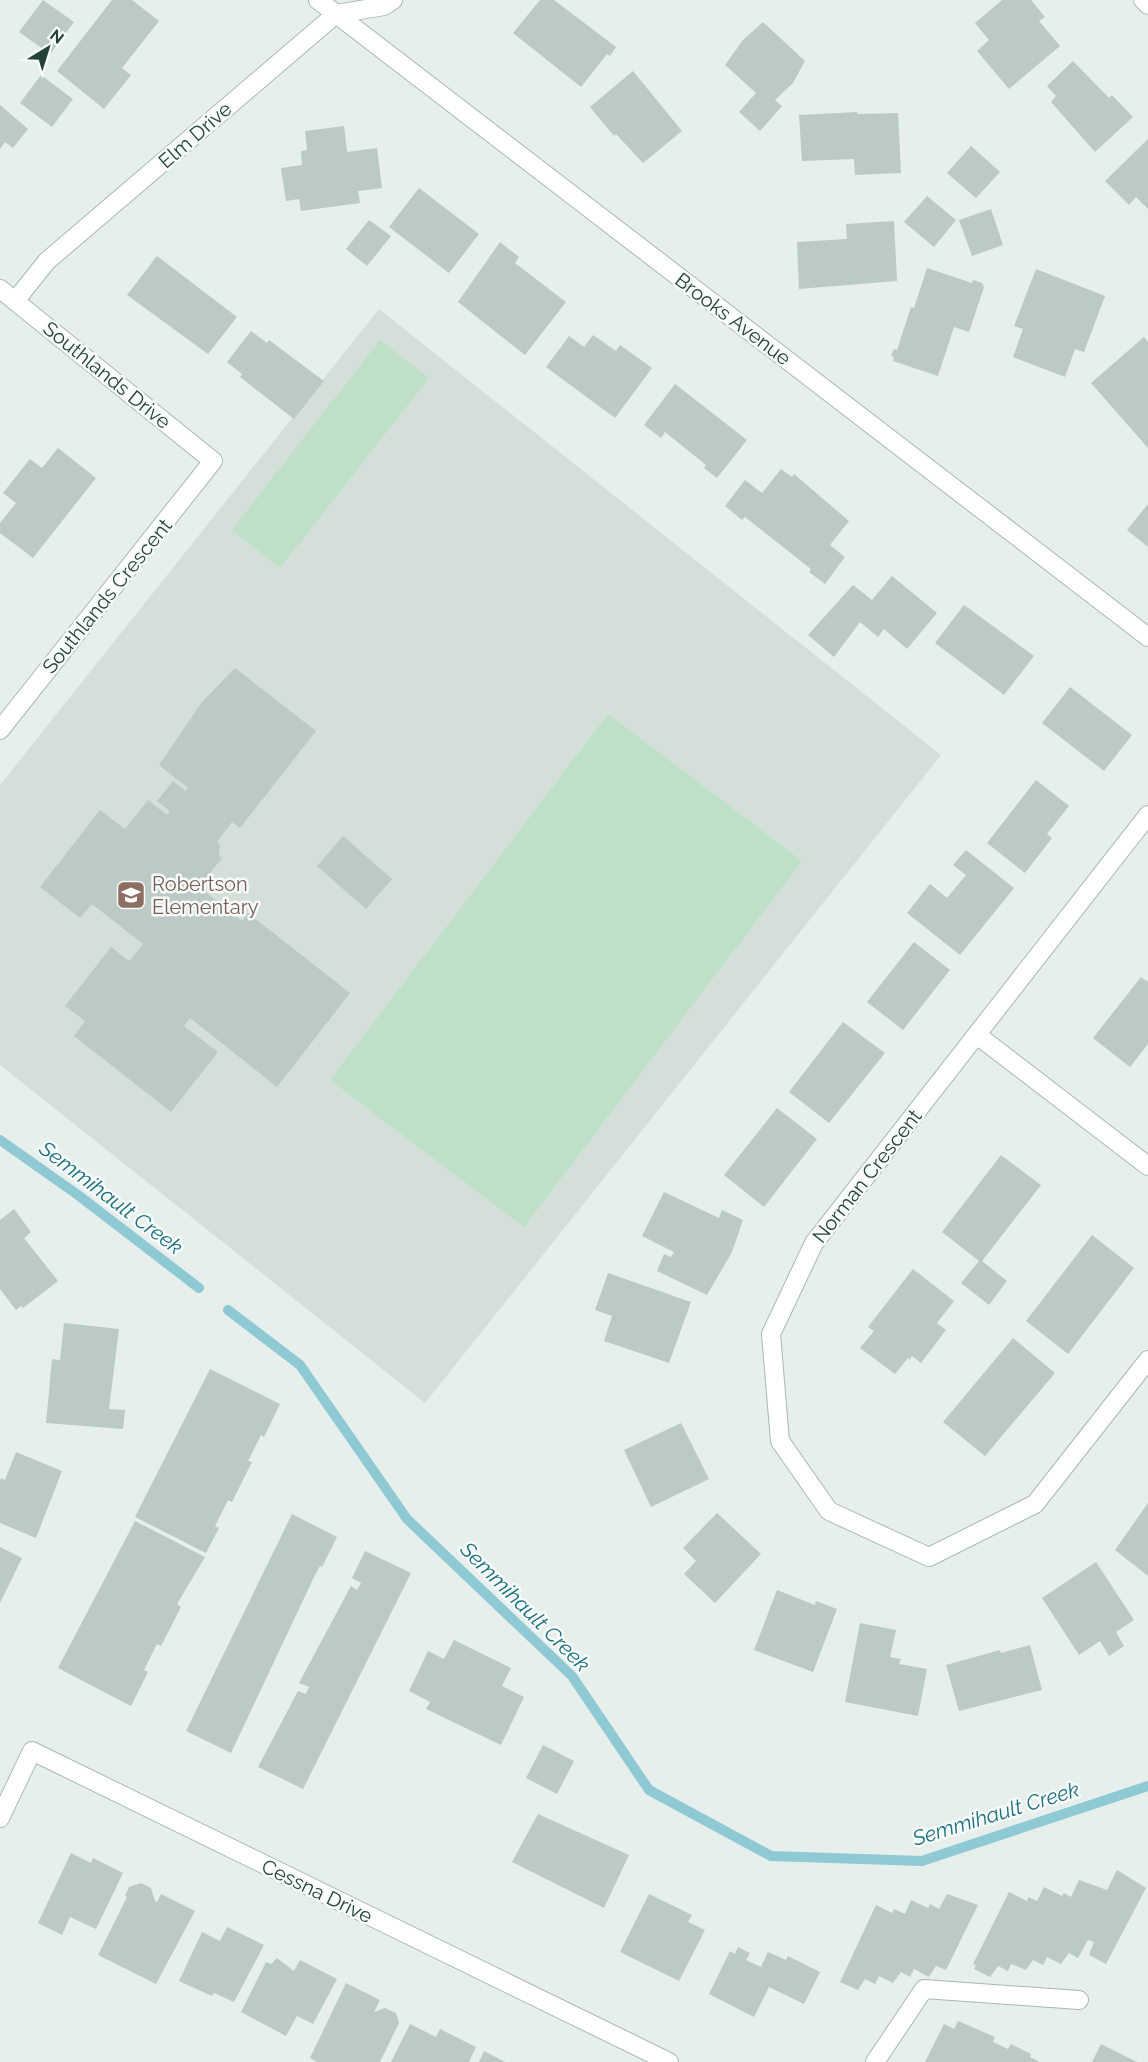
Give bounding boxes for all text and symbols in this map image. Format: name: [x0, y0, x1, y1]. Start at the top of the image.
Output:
north arrow: [18, 18, 78, 78]
text: N: [46, 25, 68, 48]
street label: Elm Drive: [154, 97, 237, 173]
street label: Brooks Avenue: [670, 268, 796, 370]
street label: Southlands Drive: [38, 316, 176, 434]
street label: Southlands Crescent: [37, 514, 177, 678]
place label: Robertson Elementary: [152, 872, 259, 919]
school or university icon: Robertson Elementary: [115, 879, 147, 911]
street label: Norman Crescent: [807, 1104, 927, 1248]
water label: Semmihault Creek: [34, 1135, 188, 1260]
water label: Semmihault Creek: [455, 1536, 595, 1677]
water label: Semmihault Creek: [909, 1776, 1082, 1851]
street label: Cessna Drive: [258, 1854, 376, 1928]

